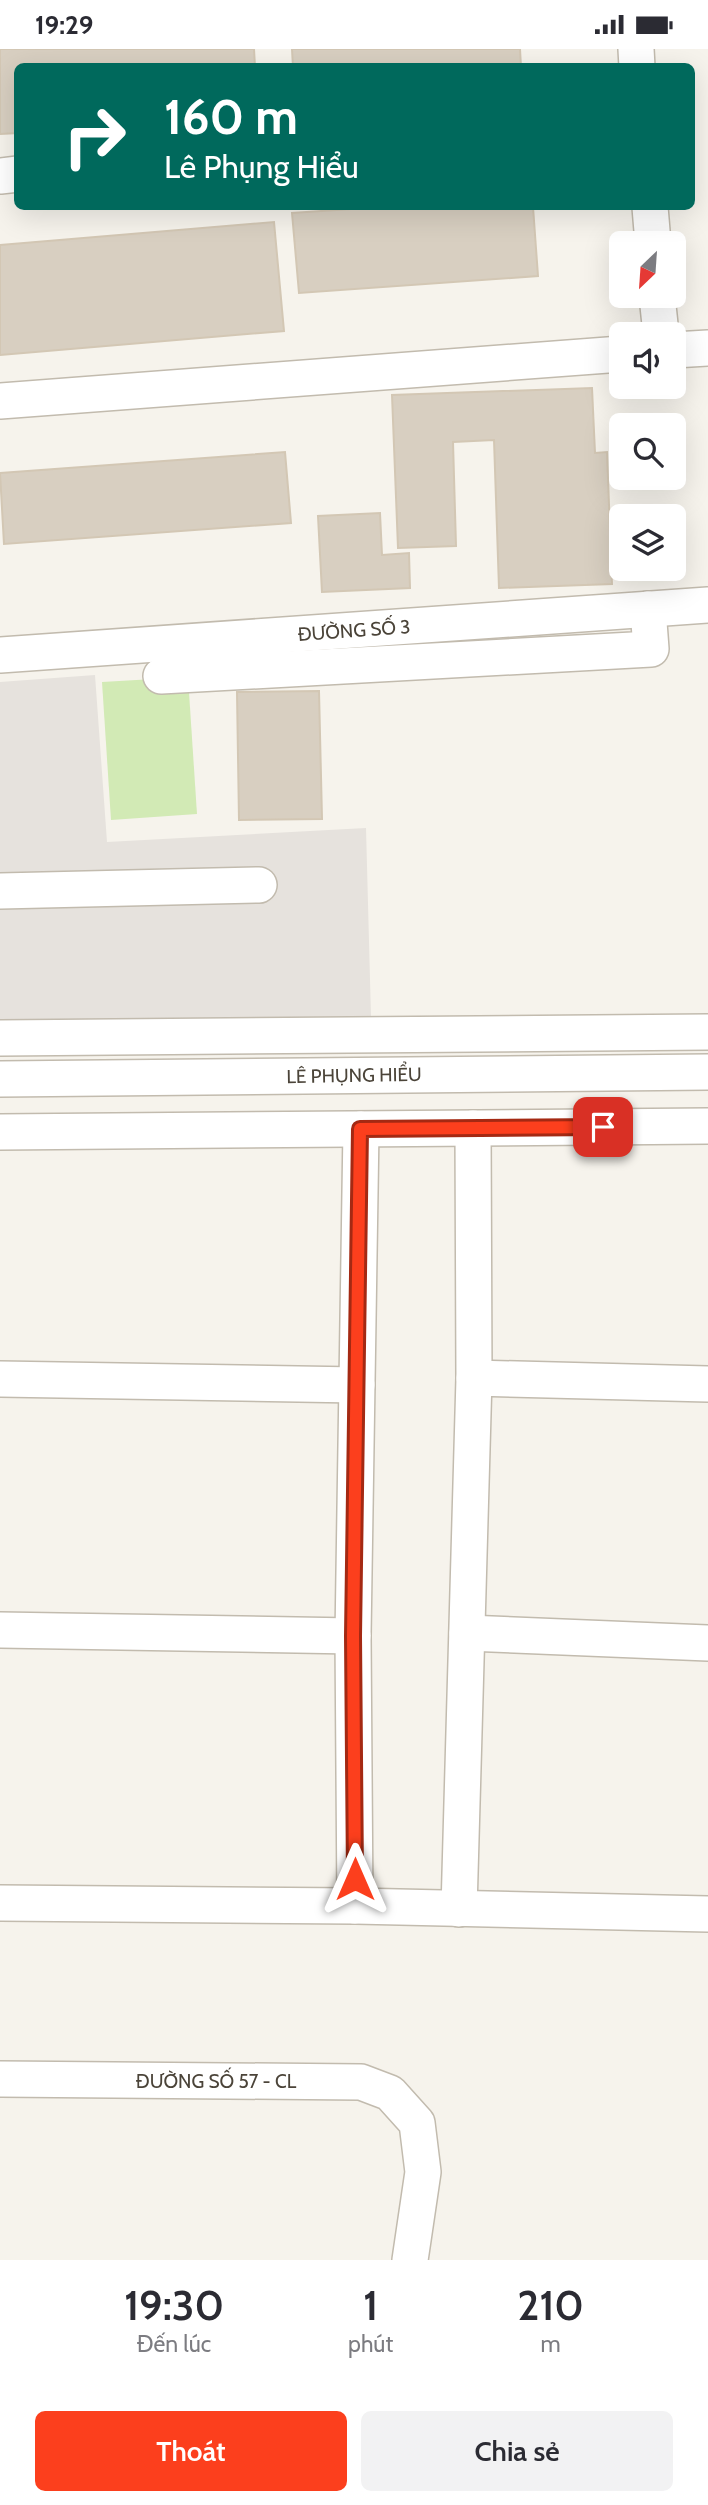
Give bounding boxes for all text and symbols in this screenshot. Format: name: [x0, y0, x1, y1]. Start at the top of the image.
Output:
text: 19:29: [35, 9, 93, 41]
text: 160 m: [164, 87, 298, 146]
icon: right: [49, 91, 140, 182]
text: Lê Phụng Hiểu: [164, 147, 359, 186]
north arrow: [609, 231, 686, 308]
map controls: [609, 231, 686, 581]
button: sound: [609, 322, 686, 399]
button: search: [609, 413, 686, 490]
button: layers: [609, 504, 686, 581]
street label: ĐƯỜNG SỐ 3: [297, 612, 411, 646]
street label: LÊ PHỤNG HIỂU: [286, 1060, 422, 1088]
pin: [573, 1097, 633, 1157]
icon: arrive: [584, 1108, 622, 1146]
position arrow: [318, 1842, 392, 1916]
street label: ĐƯỜNG SỐ 57 - CL: [136, 2067, 297, 2093]
text: 19:30: [124, 2279, 224, 2331]
text: 1: [363, 2279, 378, 2331]
text: 210: [517, 2279, 584, 2331]
text: Đến lúc: [137, 2330, 211, 2358]
text: phút: [348, 2330, 393, 2358]
text: m: [540, 2330, 561, 2358]
button: Thoát: [35, 2411, 347, 2491]
button: Chia sẻ: [361, 2411, 673, 2491]

